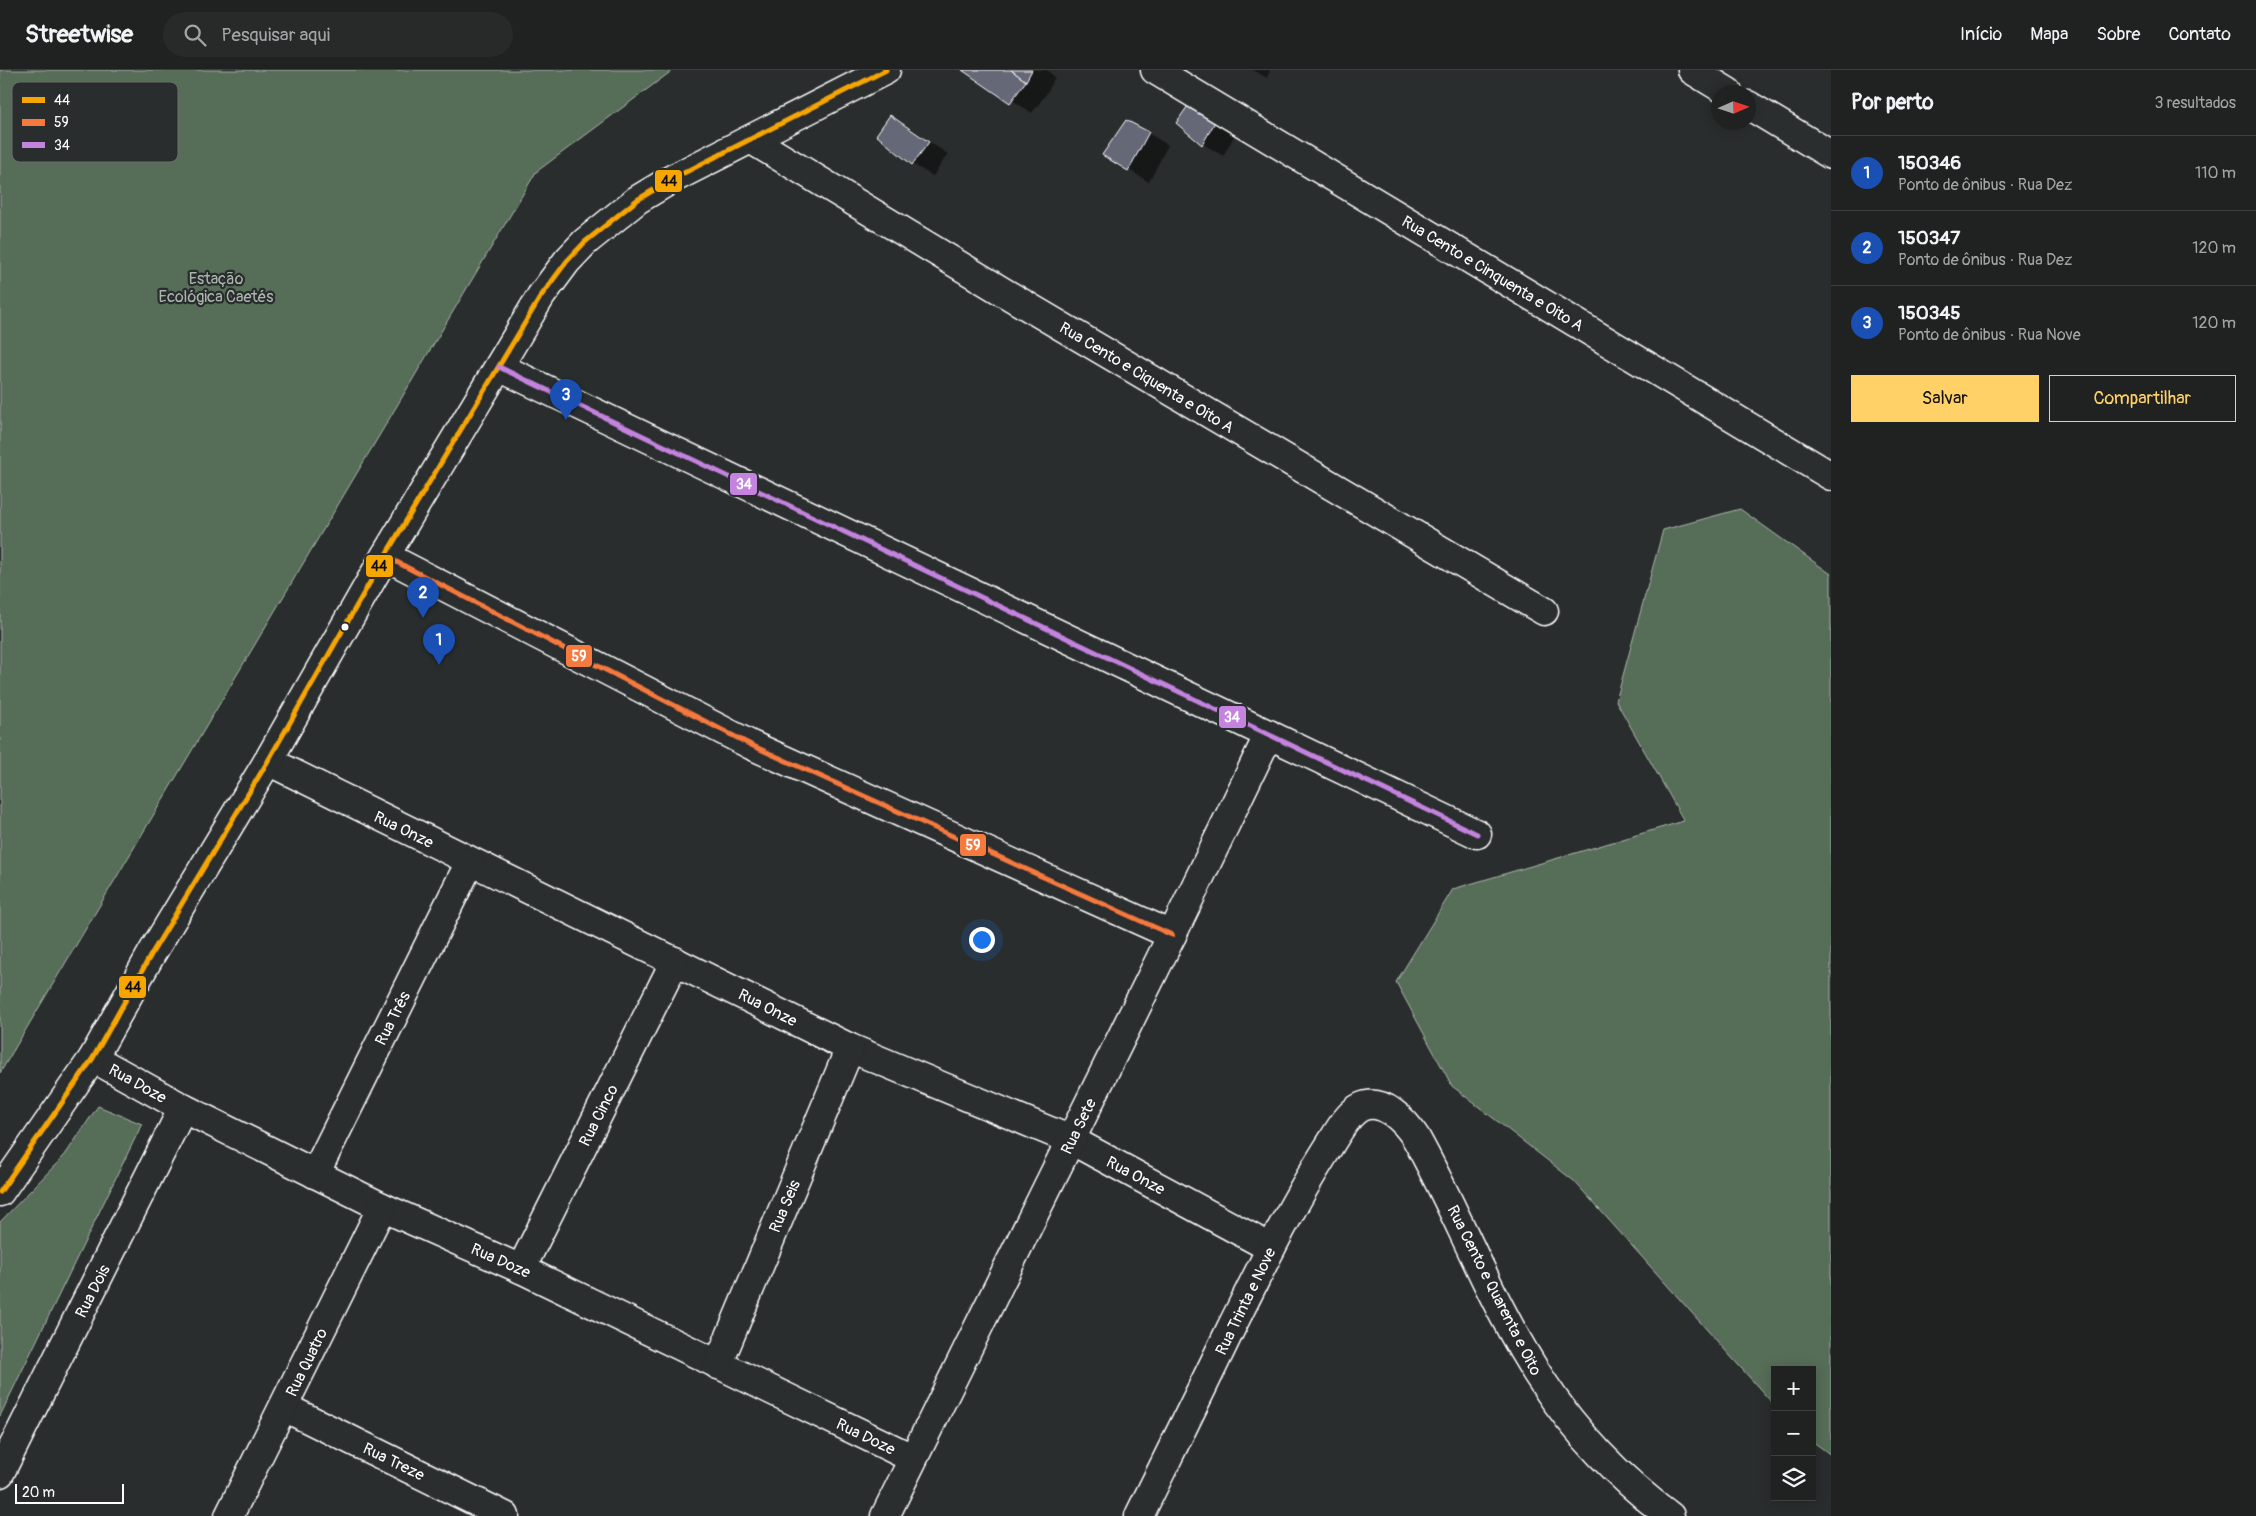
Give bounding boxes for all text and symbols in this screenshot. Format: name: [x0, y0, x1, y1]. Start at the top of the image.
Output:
search box: [163, 12, 513, 57]
text: Streetwise: [25, 20, 133, 49]
icon: search: [181, 21, 209, 49]
text: Pesquisar aqui: [221, 23, 330, 47]
text: Início: [1960, 23, 2002, 46]
text: Mapa: [2030, 23, 2068, 46]
text: Sobre: [2096, 23, 2140, 46]
text: Contato: [2168, 23, 2231, 46]
legend: [12, 82, 178, 162]
north arrow: [1711, 85, 1756, 130]
text: Por perto: [1851, 89, 1933, 116]
text: 44: [54, 92, 70, 109]
text: 3 resultados: [2154, 93, 2236, 113]
text: 59: [54, 114, 69, 131]
text: 34: [54, 137, 70, 154]
text: 150346: [1898, 151, 1961, 175]
text: 1: [1864, 163, 1870, 183]
text: 110 m: [2195, 163, 2236, 183]
line badge: 44: [654, 169, 683, 193]
text: 44: [661, 173, 678, 190]
text: Ponto de ônibus · Rua Dez: [1898, 175, 2072, 195]
street label: Rua Cento e Cinquenta e Oito A: [1398, 212, 1587, 336]
text: 150347: [1898, 226, 1960, 250]
text: 2: [1863, 238, 1871, 258]
text: 120 m: [2192, 238, 2236, 258]
text: Ponto de ônibus · Rua Dez: [1898, 250, 2072, 270]
park label: Estação Ecológica Caetés: [159, 269, 273, 307]
text: 150345: [1898, 301, 1961, 325]
text: 3: [1863, 313, 1871, 333]
text: 120 m: [2192, 313, 2236, 333]
street label: Rua Cento e Ciquenta e Oito A: [1056, 318, 1237, 438]
text: Ponto de ônibus · Rua Nove: [1898, 325, 2081, 345]
button: Salvar: [1851, 375, 2039, 422]
button: Compartilhar: [2049, 375, 2236, 422]
pin: 3: [550, 379, 582, 420]
line badge: 34: [729, 472, 758, 496]
text: 34: [736, 476, 753, 493]
line badge: 44: [365, 554, 394, 578]
text: 44: [371, 558, 388, 575]
pin: 2: [407, 577, 439, 618]
unlabelled marker: [340, 622, 350, 632]
pin: 1: [423, 624, 455, 665]
line badge: 59: [565, 644, 593, 668]
text: 59: [572, 648, 586, 665]
line badge: 34: [1218, 705, 1247, 729]
text: 34: [1224, 709, 1241, 726]
street label: Rua Onze: [371, 807, 437, 853]
line badge: 59: [959, 833, 987, 857]
text: 59: [966, 837, 980, 854]
your location: [969, 927, 995, 953]
line badge: 44: [118, 975, 147, 999]
text: 44: [125, 979, 142, 996]
street label: Rua Onze: [735, 985, 801, 1031]
street label: Rua Três: [371, 988, 415, 1049]
street label: Rua Doze: [105, 1060, 170, 1108]
street label: Rua Cinco: [575, 1081, 623, 1150]
street label: Rua Sete: [1057, 1095, 1101, 1158]
street label: Rua Onze: [1103, 1152, 1168, 1200]
street label: Rua Seis: [765, 1177, 805, 1236]
street label: Rua Cento e Quarenta e Oito: [1442, 1202, 1546, 1379]
street label: Rua Doze: [468, 1239, 534, 1283]
street label: Rua Trinta e Nove: [1211, 1244, 1281, 1358]
street label: Rua Dois: [71, 1262, 115, 1321]
street label: Rua Quatro: [282, 1325, 332, 1400]
map controls: [1771, 1366, 1816, 1501]
button: +: [1771, 1366, 1816, 1411]
button: −: [1771, 1411, 1816, 1456]
street label: Rua Doze: [833, 1414, 898, 1460]
street label: Rua Treze: [359, 1438, 428, 1485]
button: layers: [1771, 1456, 1816, 1501]
scale bar: [15, 1481, 124, 1504]
text: 20 m: [22, 1484, 55, 1501]

